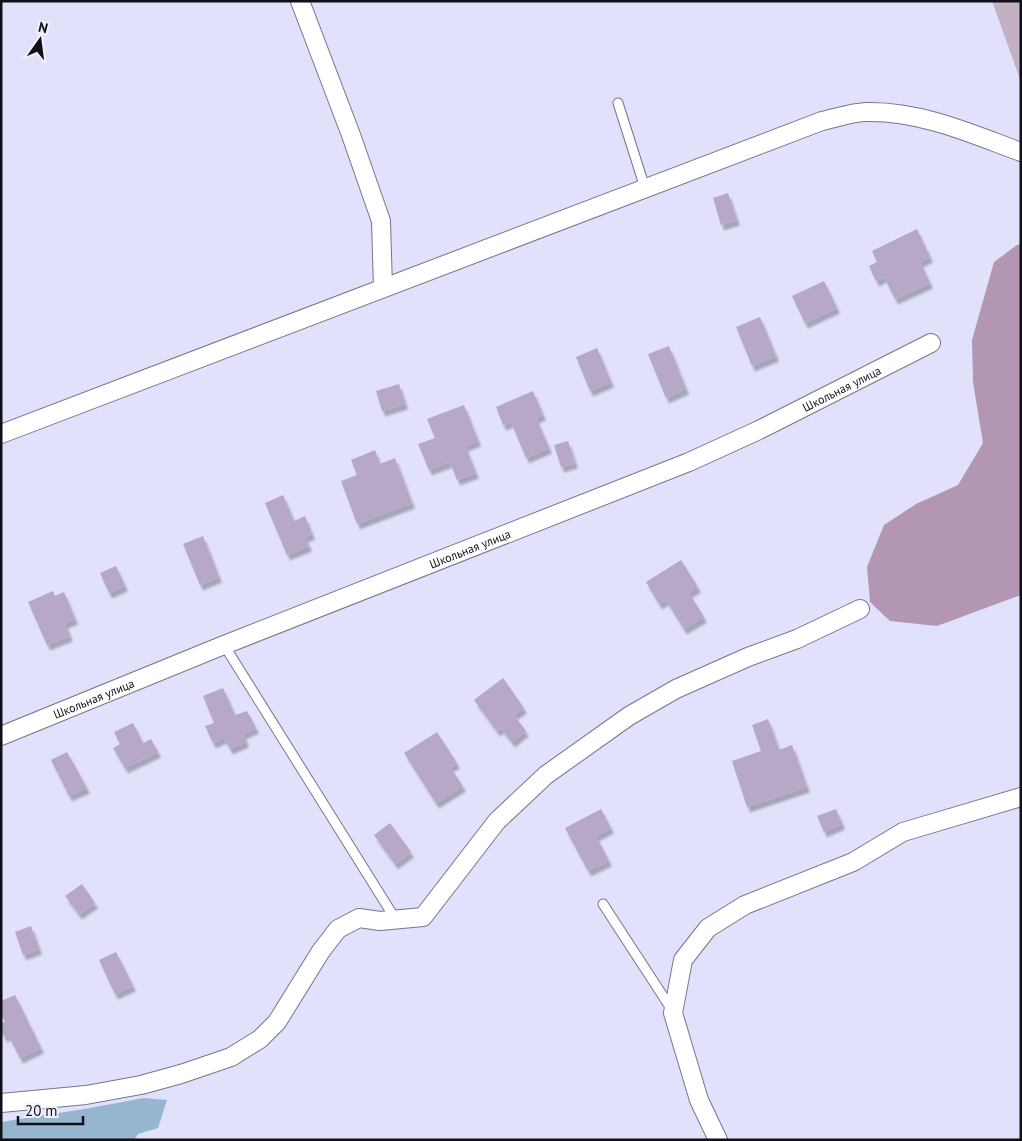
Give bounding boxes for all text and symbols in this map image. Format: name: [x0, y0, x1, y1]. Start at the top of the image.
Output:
north arrow: [15, 15, 65, 65]
text: N: [37, 18, 50, 37]
street label: Школьная улица: [800, 362, 883, 414]
street label: Школьная улица: [427, 526, 513, 571]
street label: Школьная улица: [51, 675, 136, 721]
scale bar: [18, 1094, 82, 1126]
text: 20 m: [25, 1101, 58, 1120]

